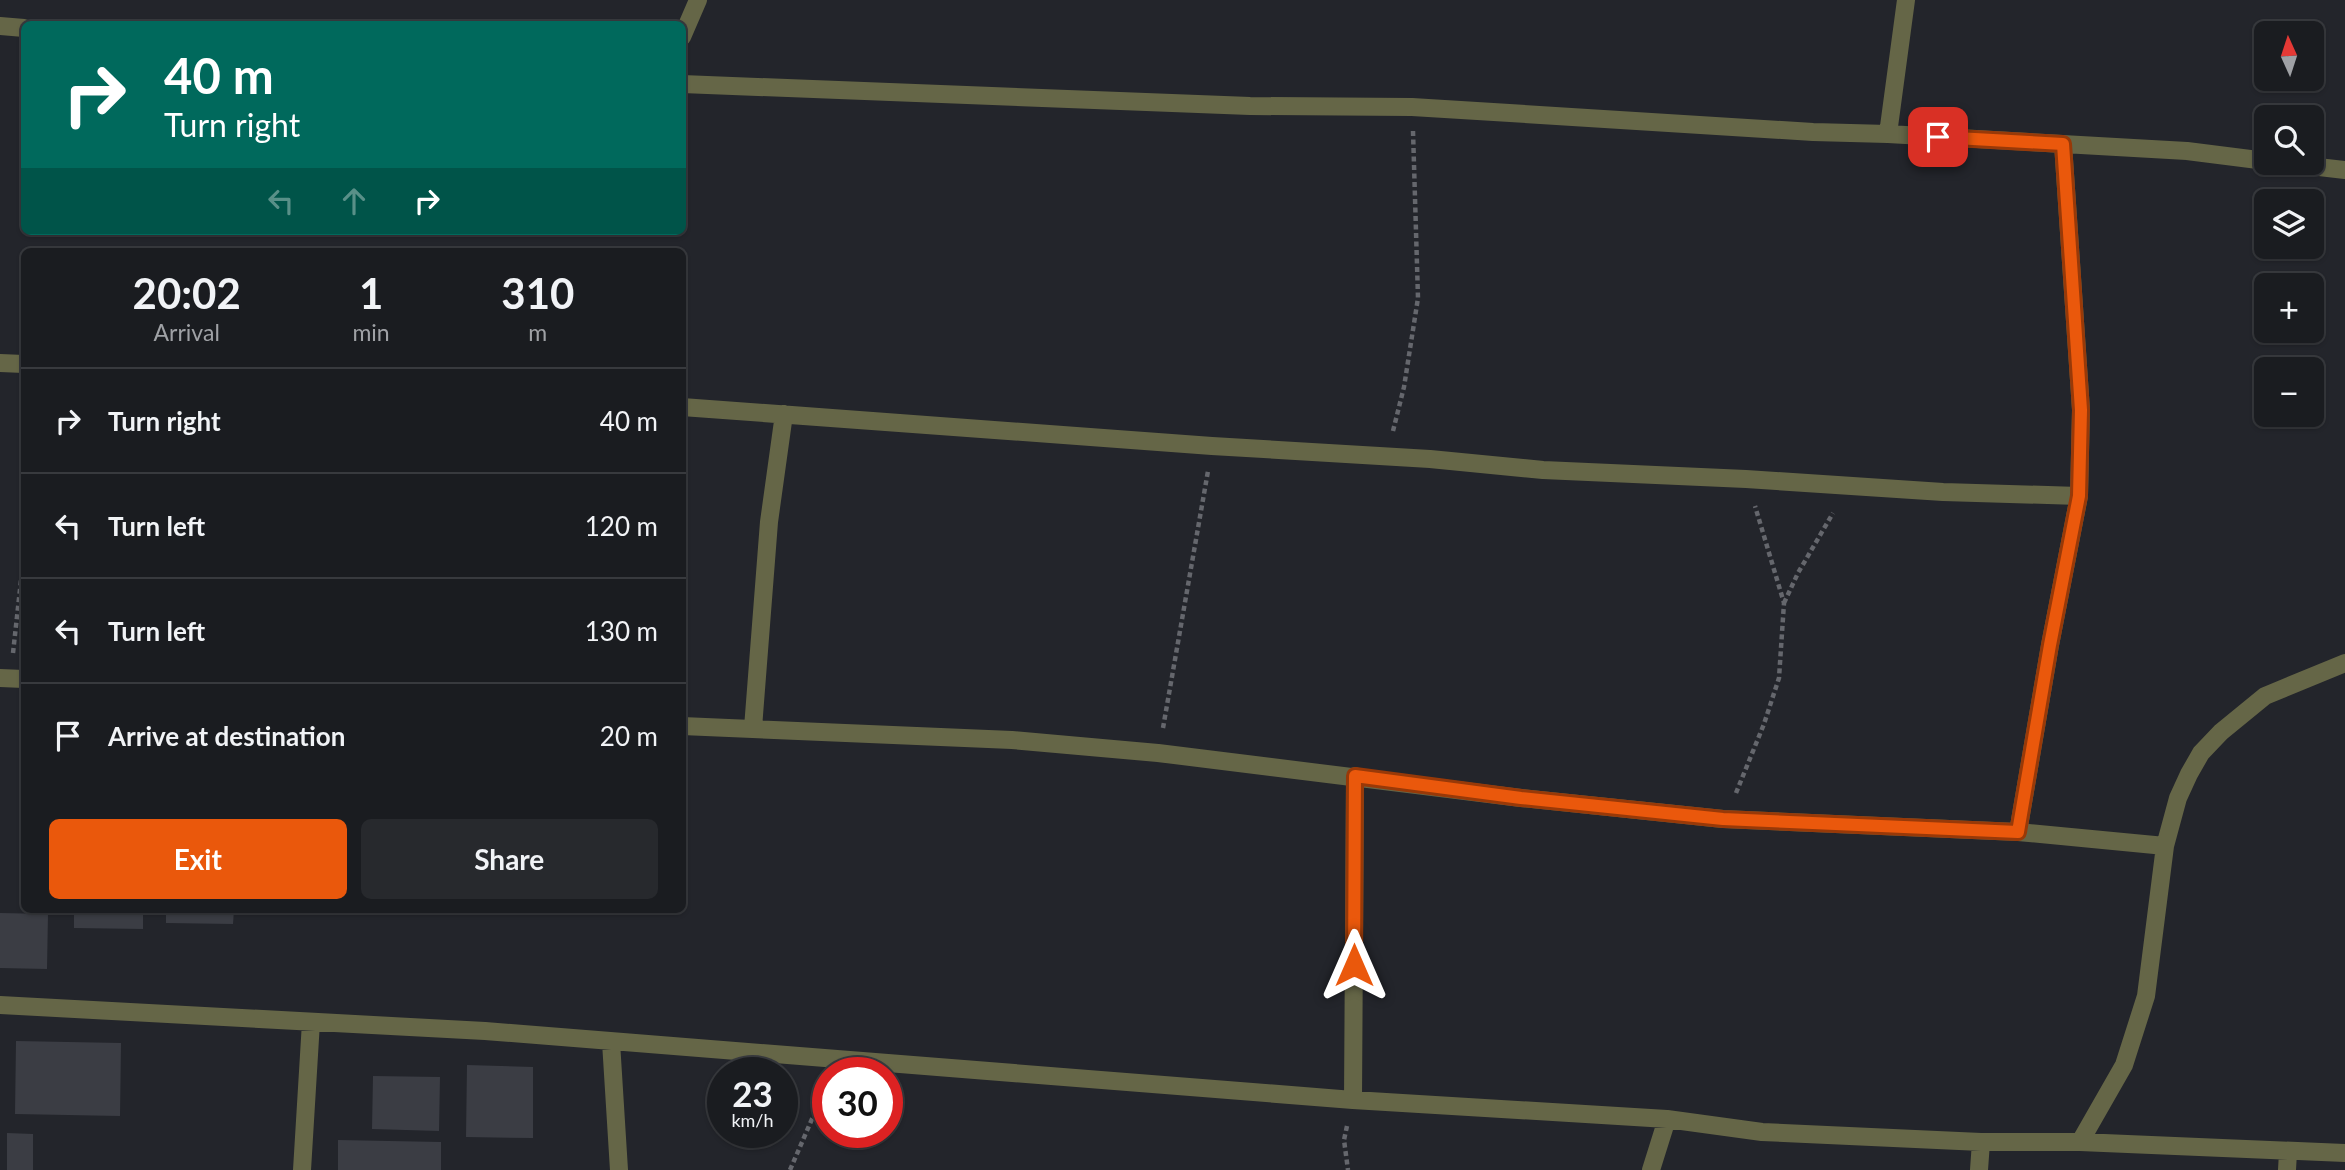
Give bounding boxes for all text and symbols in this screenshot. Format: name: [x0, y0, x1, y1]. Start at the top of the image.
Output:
north arrow: [2254, 21, 2324, 91]
map controls: [2254, 21, 2324, 427]
text: 40 m: [164, 46, 274, 104]
icon: right: [49, 49, 140, 140]
text: Turn right: [164, 105, 300, 144]
button: search: [2254, 105, 2324, 175]
pin: [1908, 107, 1968, 167]
icon: arrive: [1919, 118, 1957, 156]
icon: left: [262, 182, 300, 220]
icon: ahead: [335, 182, 373, 220]
icon: right: [408, 182, 446, 220]
button: layers: [2254, 189, 2324, 259]
text: 20:02: [133, 268, 241, 318]
text: 1: [359, 268, 383, 318]
text: 310: [501, 268, 574, 318]
button: +: [2254, 273, 2324, 343]
text: Arrival: [154, 318, 220, 346]
text: min: [352, 318, 390, 346]
text: m: [528, 318, 547, 346]
button: −: [2254, 357, 2324, 427]
icon: right: [49, 402, 87, 440]
text: Turn right: [108, 405, 221, 437]
text: 40 m: [600, 405, 658, 437]
icon: left: [49, 507, 87, 545]
text: Turn left: [108, 510, 205, 542]
text: 120 m: [585, 510, 658, 542]
icon: left: [49, 612, 87, 650]
text: Turn left: [108, 615, 205, 647]
text: 130 m: [585, 615, 658, 647]
icon: arrive: [49, 717, 87, 755]
text: Arrive at destination: [108, 720, 345, 752]
text: 20 m: [600, 720, 658, 752]
button: Exit: [49, 819, 347, 899]
button: Share: [361, 819, 658, 899]
position arrow: [1317, 928, 1391, 1002]
speed limit sign: 30: [812, 1057, 903, 1148]
text: 23: [732, 1072, 773, 1114]
text: km/h: [731, 1109, 774, 1131]

